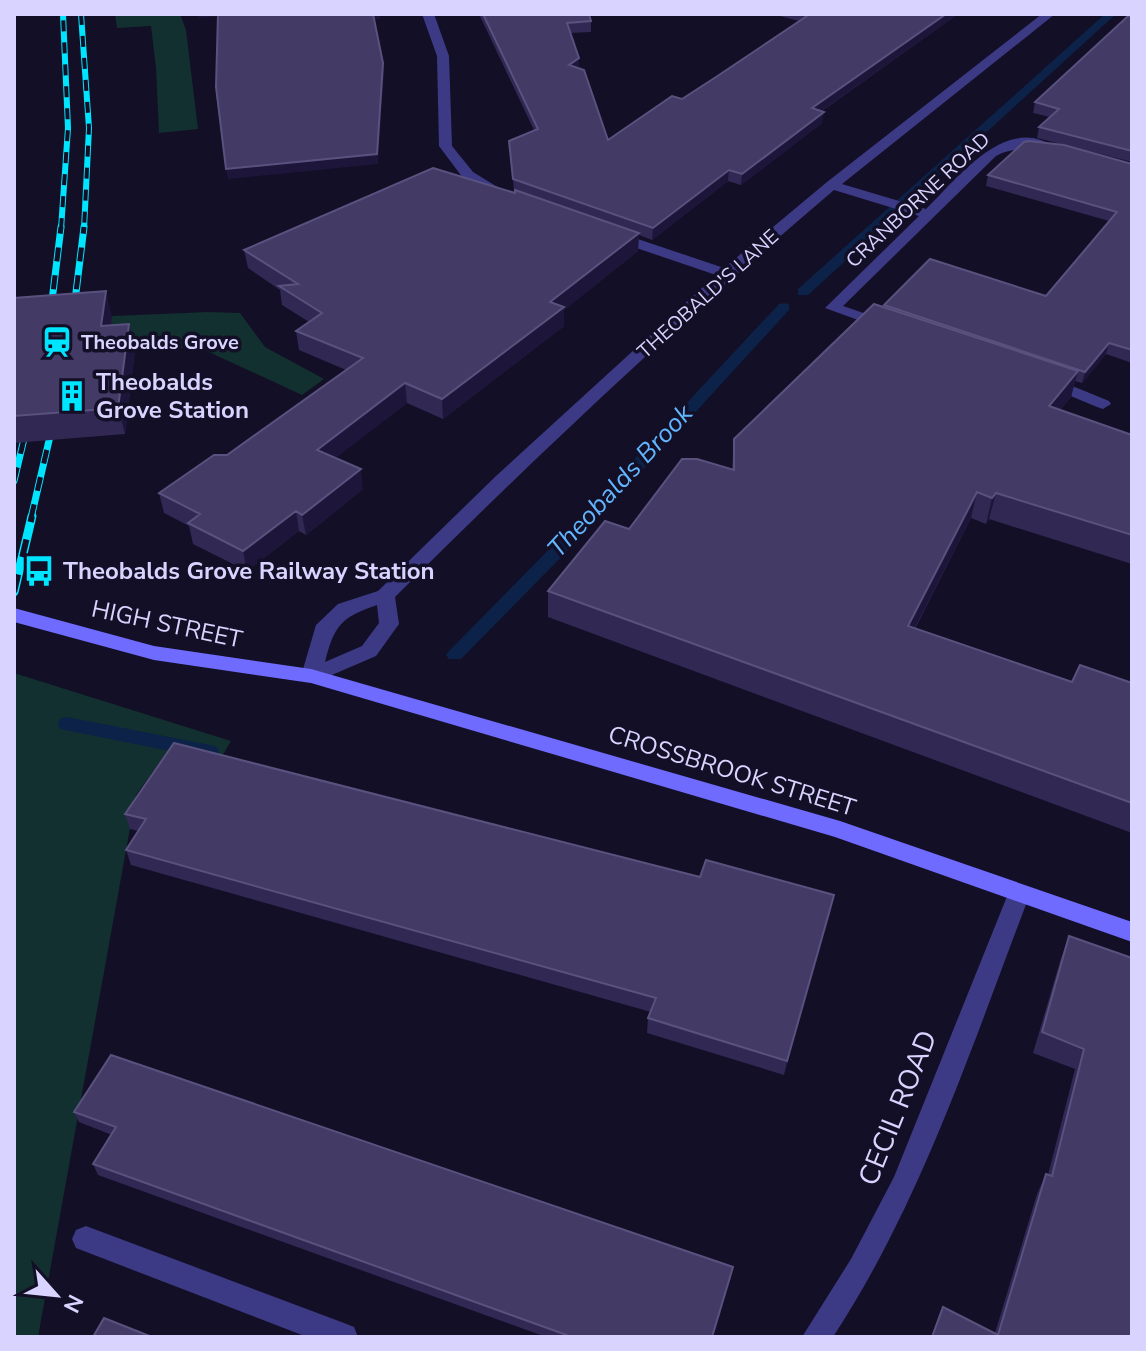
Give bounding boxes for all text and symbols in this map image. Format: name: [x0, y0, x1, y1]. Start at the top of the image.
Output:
street label: CRANBORNE ROAD: [840, 126, 996, 274]
street label: THEOBALD'S LANE: [632, 223, 784, 365]
station icon: Theobalds Grove: [40, 325, 74, 359]
place label: Theobalds Grove: [81, 329, 239, 356]
place label: Theobalds Grove Station: [96, 366, 249, 426]
building icon: Theobalds Grove Station: [55, 379, 89, 413]
water label: Theobalds Brook: [540, 396, 701, 565]
bus stop icon: Theobalds Grove Railway Station: [22, 554, 56, 588]
place label: Theobalds Grove Railway Station: [63, 555, 435, 587]
street label: HIGH STREET: [89, 592, 246, 656]
street label: CROSSBROOK STREET: [604, 718, 860, 824]
street label: CECIL ROAD: [850, 1025, 946, 1191]
north arrow: [16, 1255, 96, 1335]
text: N: [56, 1289, 90, 1318]

